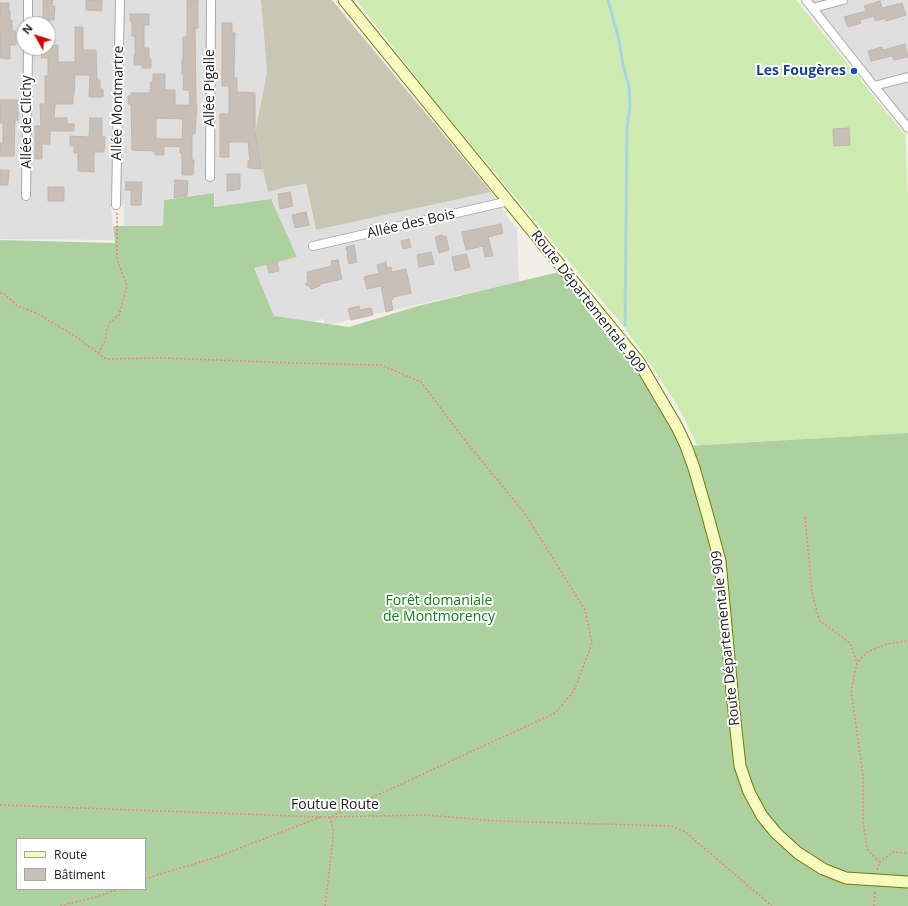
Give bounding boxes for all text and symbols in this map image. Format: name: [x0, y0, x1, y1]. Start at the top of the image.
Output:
north arrow: [16, 16, 56, 56]
text: N: [18, 21, 36, 37]
street label: Allée Montmartre: [109, 45, 127, 161]
street label: Allée Pigalle: [202, 49, 218, 127]
place label: Les Fougères: [756, 63, 846, 79]
marker: Les Fougères: [849, 66, 859, 76]
street label: Allée de Clichy: [19, 75, 35, 169]
street label: Allée des Bois: [365, 206, 457, 242]
street label: Route Départementale 909: [527, 227, 649, 377]
street label: Route Départementale 909: [708, 549, 744, 727]
park label: Forêt domaniale de Montmorency: [383, 593, 495, 626]
street label: Foutue Route: [291, 797, 379, 813]
legend: [16, 838, 146, 890]
text: Route: [54, 846, 87, 863]
text: Bâtiment: [54, 866, 105, 883]

